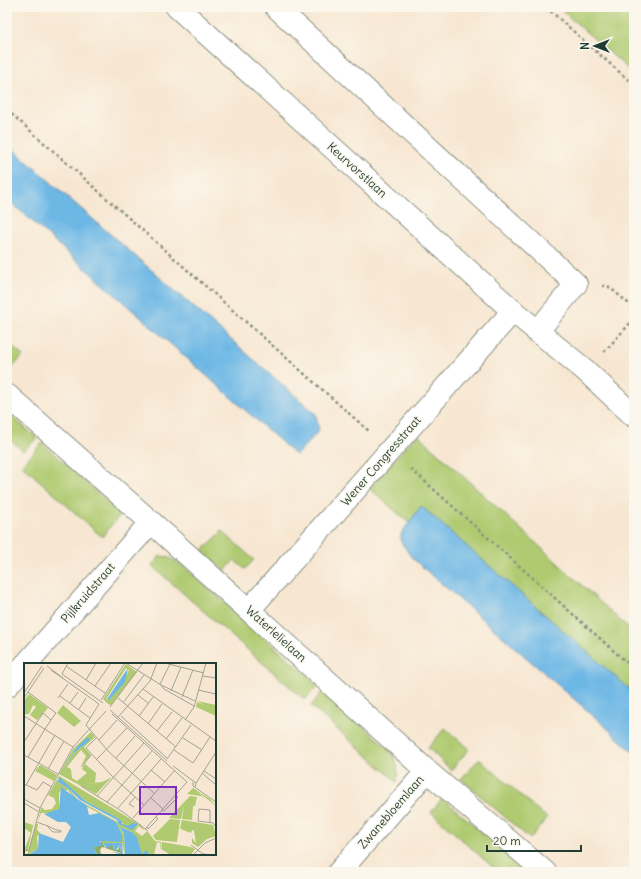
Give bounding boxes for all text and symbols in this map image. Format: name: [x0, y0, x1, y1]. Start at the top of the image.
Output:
north arrow: [575, 26, 615, 66]
text: N: [578, 42, 592, 50]
street label: Keurvorstlaan: [324, 139, 391, 201]
street label: Wener Congresstraat: [337, 412, 424, 509]
street label: Pijlkruidstraat: [57, 559, 118, 626]
street label: Waterlelielaan: [243, 602, 310, 665]
inset map: [24, 663, 216, 855]
street label: Zwanebloemlaan: [355, 772, 427, 851]
scale bar: [487, 827, 581, 853]
text: 20 m: [493, 833, 521, 848]

